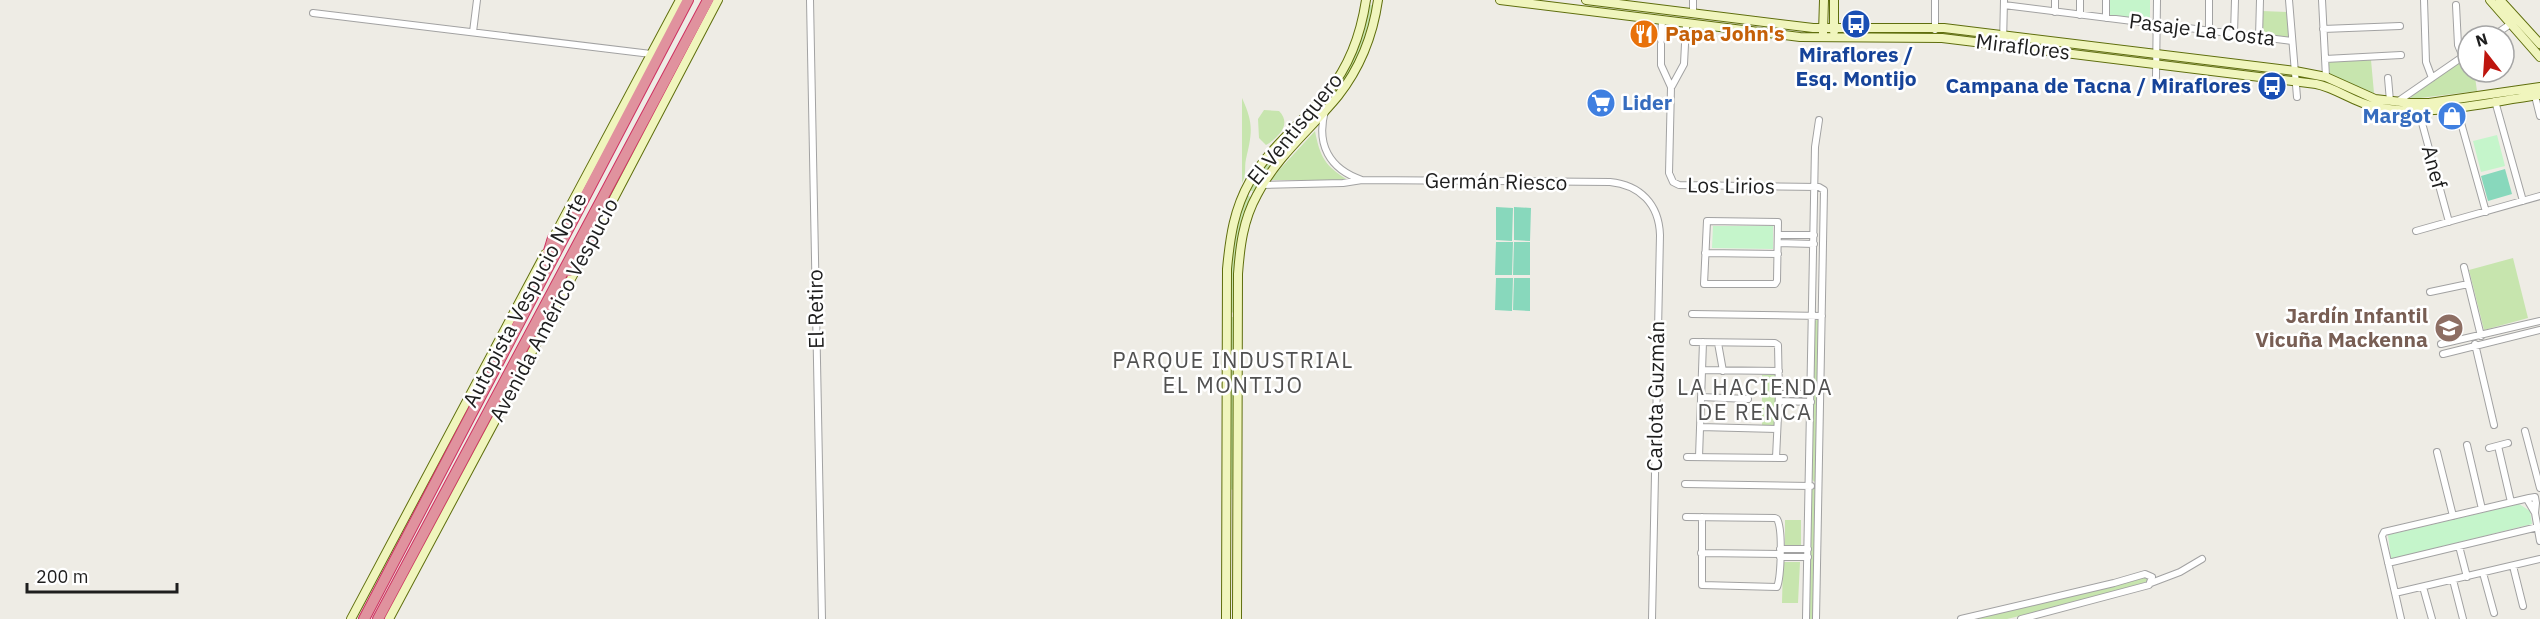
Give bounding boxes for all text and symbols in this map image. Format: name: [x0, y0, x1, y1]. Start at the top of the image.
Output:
street label: Pasaje La Costa: [2127, 6, 2277, 52]
bus stop icon: Miraflores / Esq. Montijo: [1840, 8, 1872, 40]
restaurant icon: Papa John's: [1628, 18, 1660, 50]
place label: Papa John's: [1665, 19, 1785, 47]
north arrow: [2456, 24, 2516, 84]
street label: Miraflores: [1974, 26, 2072, 66]
text: N: [2473, 28, 2490, 51]
place label: Miraflores / Esq. Montijo: [1795, 40, 1917, 92]
street label: El Ventisquero: [1240, 67, 1348, 190]
bus stop icon: Campana de Tacna / Miraflores: [2256, 70, 2288, 102]
place label: Campana de Tacna / Miraflores: [1945, 71, 2251, 99]
supermarket icon: Lider: [1585, 87, 1617, 119]
place label: Lider: [1622, 88, 1673, 116]
shop icon: Margot: [2436, 100, 2468, 132]
place label: Margot: [2362, 101, 2431, 129]
street label: Anef: [2416, 142, 2454, 192]
street label: Germán Riesco: [1424, 166, 1568, 196]
street label: Los Lirios: [1687, 170, 1775, 200]
street label: Autopista Vespucio Norte: [456, 187, 593, 412]
street label: Avenida Américo Vespucio: [482, 193, 624, 426]
street label: El Retiro: [800, 269, 830, 349]
place label: Jardín Infantil Vicuña Mackenna: [2255, 301, 2428, 353]
school or university icon: Jardín Infantil Vicuña Mackenna: [2433, 312, 2465, 344]
street label: Carlota Guzmán: [1640, 320, 1670, 472]
district label: PARQUE INDUSTRIAL EL MONTIJO: [1112, 345, 1354, 399]
district label: LA HACIENDA DE RENCA: [1677, 372, 1833, 426]
scale bar: [27, 556, 177, 594]
text: 200 m: [36, 565, 88, 588]

